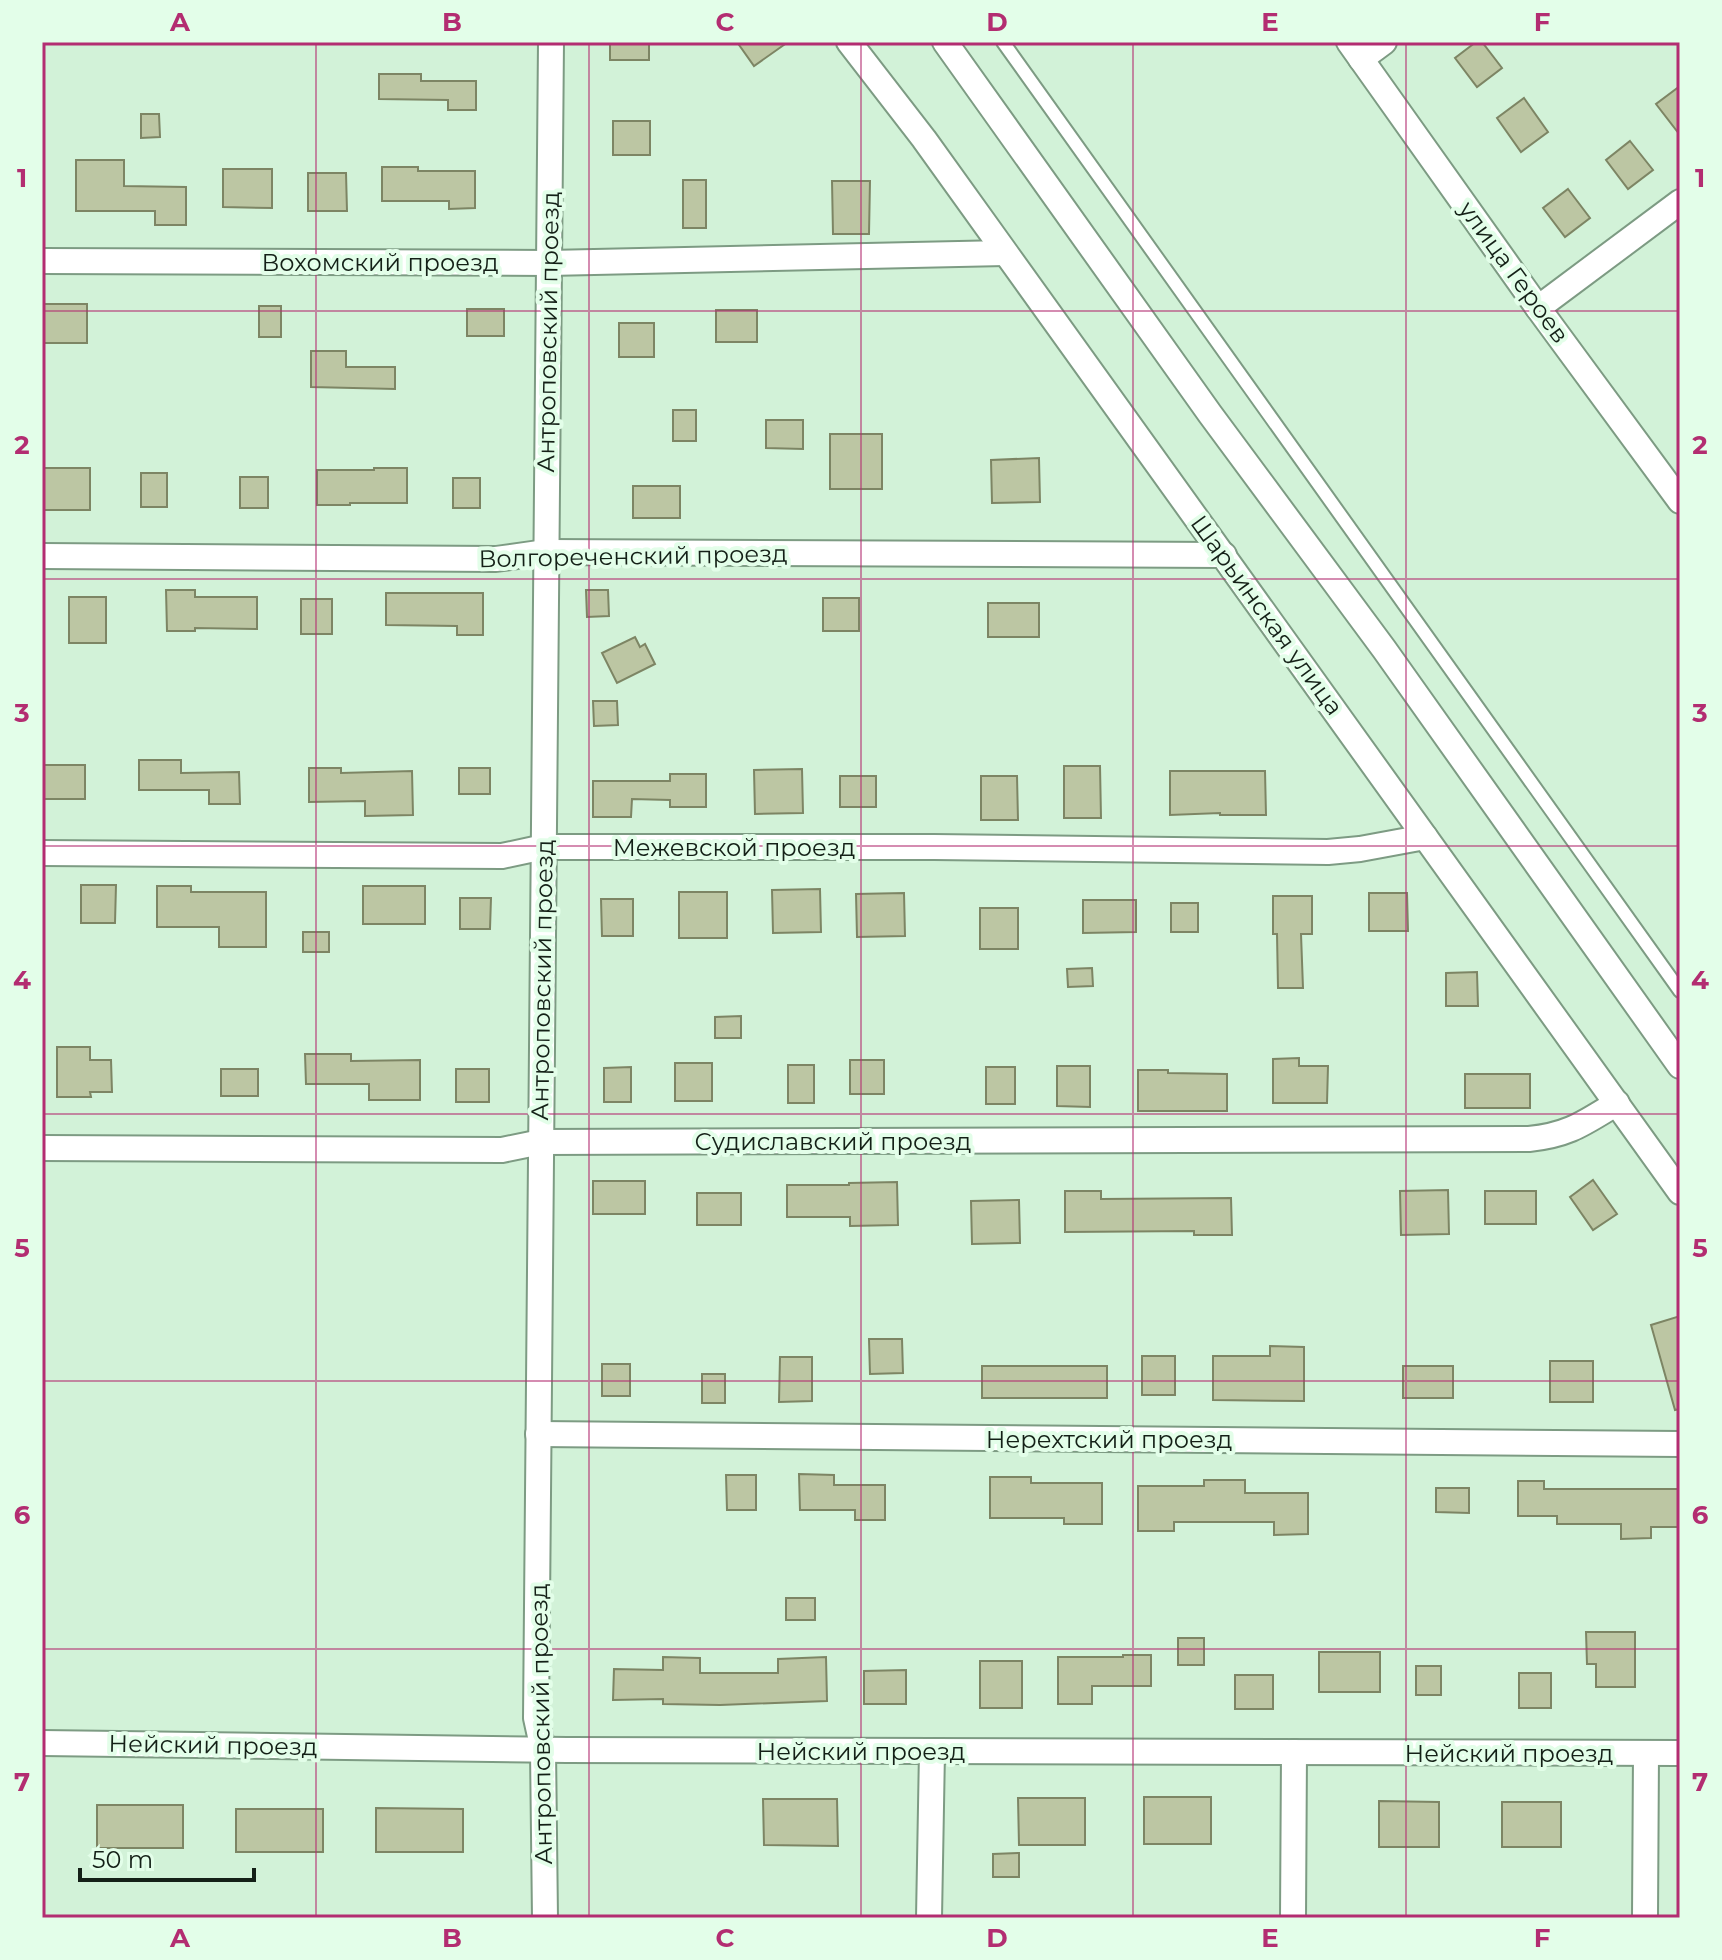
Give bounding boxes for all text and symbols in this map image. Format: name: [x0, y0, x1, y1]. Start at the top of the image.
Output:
text: A: [169, 6, 191, 38]
text: B: [442, 6, 462, 38]
text: C: [716, 6, 735, 38]
text: D: [986, 6, 1008, 38]
text: E: [1261, 6, 1279, 38]
text: F: [1534, 6, 1550, 38]
text: 1: [17, 162, 27, 194]
text: 1: [1695, 162, 1705, 194]
street label: Антроповский проезд: [531, 191, 565, 473]
street label: улица Героев: [1452, 195, 1575, 348]
street label: Вохомский проезд: [261, 248, 499, 277]
text: 2: [14, 429, 30, 461]
text: 2: [1692, 429, 1708, 461]
street label: Шарьинская улица: [1185, 509, 1349, 721]
street label: Волгореченский проезд: [478, 539, 788, 573]
text: 3: [13, 697, 30, 729]
text: 3: [1691, 697, 1708, 729]
street label: Межевской проезд: [613, 833, 855, 862]
street label: Антроповский проезд: [525, 839, 559, 1121]
text: 4: [13, 964, 31, 996]
text: 4: [1691, 964, 1709, 996]
street label: Судиславский проезд: [695, 1127, 971, 1156]
text: 5: [14, 1232, 30, 1264]
text: 5: [1692, 1232, 1708, 1264]
street label: Нерехтский проезд: [986, 1425, 1232, 1454]
text: 6: [14, 1499, 31, 1531]
text: 6: [1692, 1499, 1709, 1531]
street label: Антроповский проезд: [524, 1583, 558, 1865]
street label: Нейский проезд: [108, 1729, 318, 1761]
street label: Нейский проезд: [757, 1737, 966, 1766]
street label: Нейский проезд: [1405, 1739, 1614, 1768]
text: 7: [14, 1766, 30, 1798]
text: 7: [1692, 1766, 1708, 1798]
scale bar: [80, 1832, 254, 1882]
text: 50 m: [92, 1845, 153, 1874]
text: A: [169, 1922, 191, 1954]
text: B: [442, 1922, 462, 1954]
text: C: [716, 1922, 735, 1954]
text: D: [986, 1922, 1008, 1954]
text: E: [1261, 1922, 1279, 1954]
text: F: [1534, 1922, 1550, 1954]

